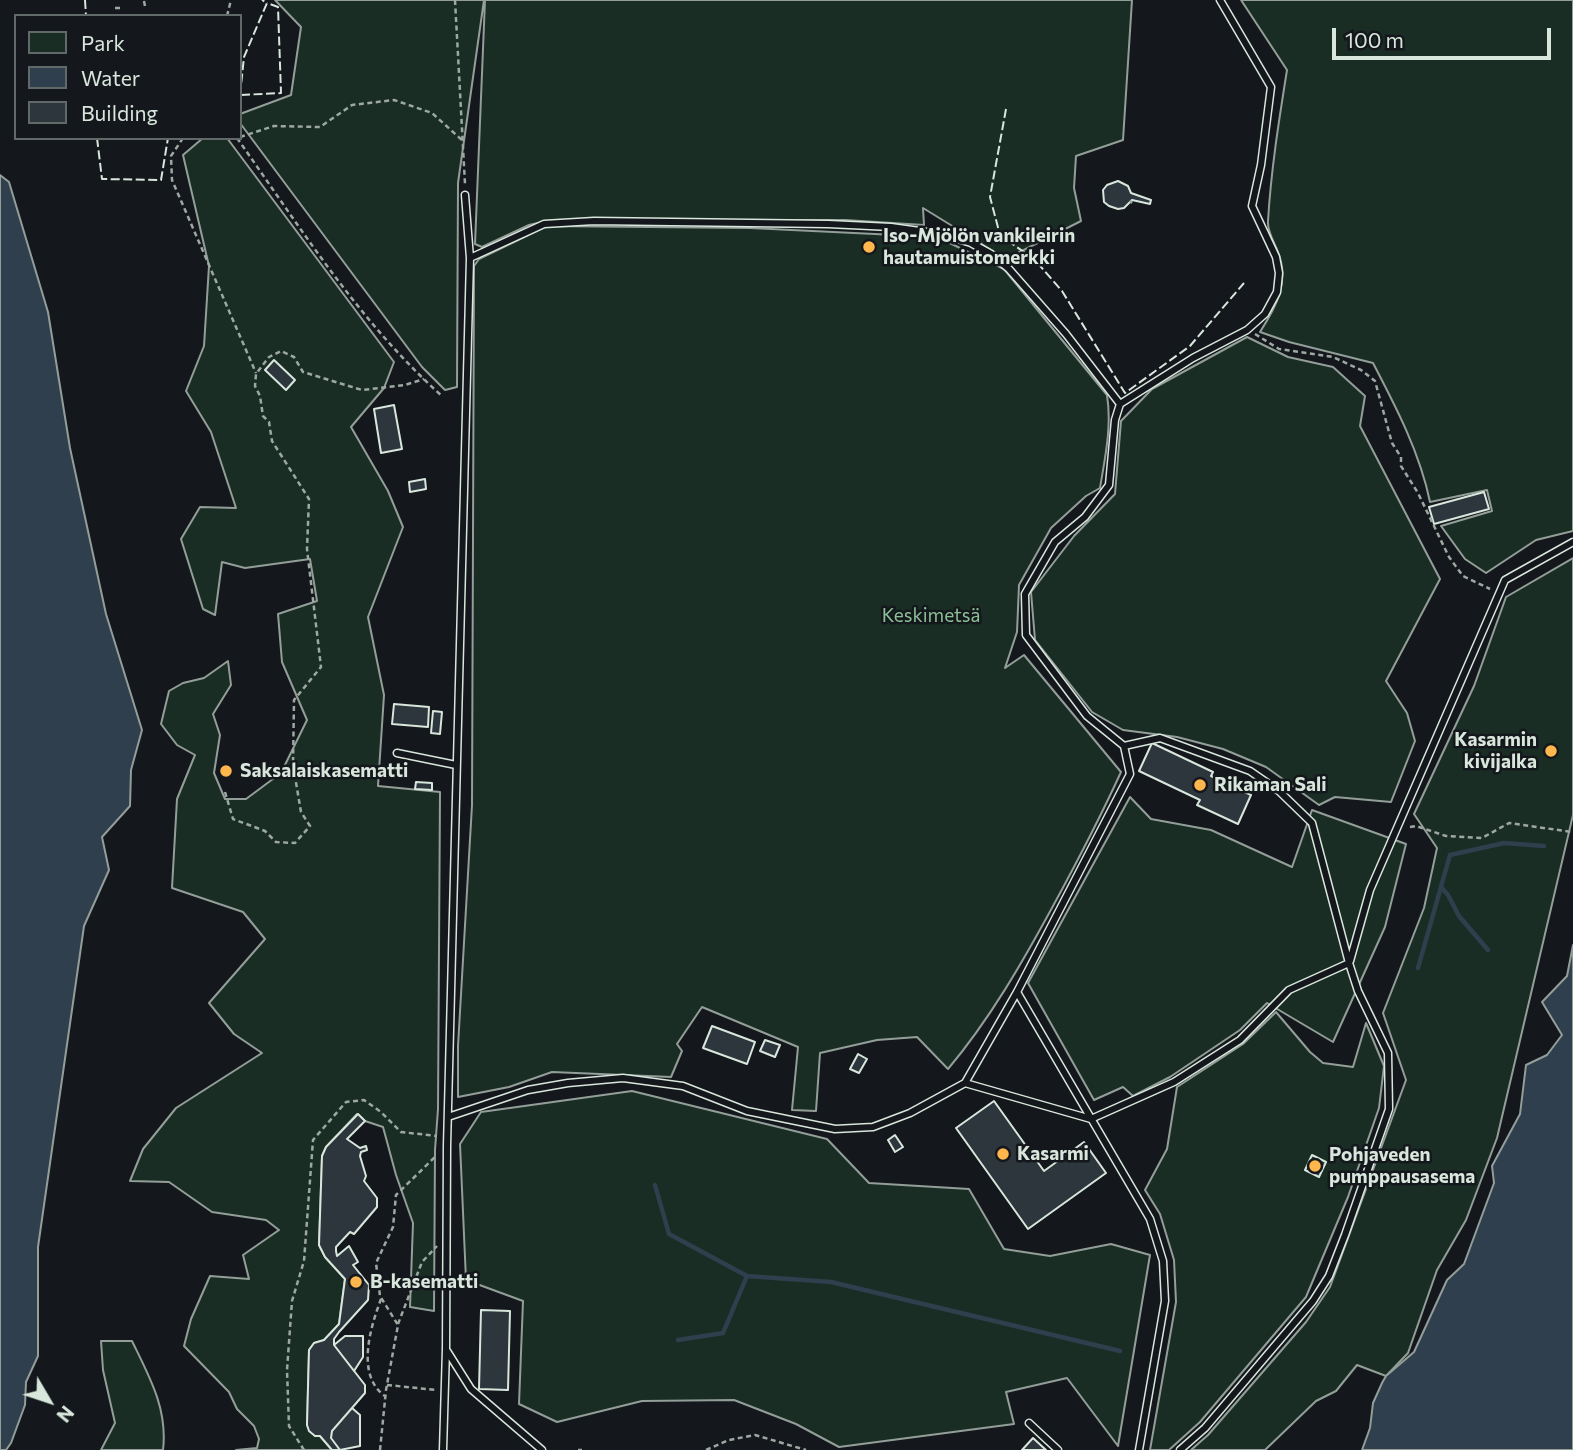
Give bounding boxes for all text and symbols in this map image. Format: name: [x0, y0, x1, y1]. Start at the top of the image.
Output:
legend: [14, 14, 242, 140]
scale bar: [1335, 14, 1554, 58]
text: 100 m: [1345, 27, 1404, 52]
text: Park: [81, 30, 125, 55]
text: Water: [81, 65, 140, 90]
text: Building: [81, 100, 158, 125]
place label: Iso-Mjölön vankileirin hautamuistomerkki: [883, 225, 1075, 269]
marker: Iso-Mjölön vankileirin hautamuistomerkki: [861, 239, 877, 255]
park label: Keskimetsä: [882, 605, 980, 627]
place label: Kasarmin kivijalka: [1454, 729, 1537, 773]
marker: Kasarmin kivijalka: [1543, 743, 1559, 759]
place label: Saksalaiskasematti: [240, 760, 408, 782]
marker: Saksalaiskasematti: [218, 763, 234, 779]
place label: Rikaman Sali: [1214, 774, 1326, 796]
marker: Rikaman Sali: [1192, 777, 1208, 793]
place label: Kasarmi: [1017, 1143, 1089, 1165]
place label: Pohjaveden pumppausasema: [1329, 1144, 1475, 1188]
marker: Kasarmi: [995, 1146, 1011, 1162]
marker: Pohjaveden pumppausasema: [1307, 1158, 1323, 1174]
place label: B-kasematti: [370, 1271, 478, 1293]
marker: B-kasematti: [348, 1274, 364, 1290]
north arrow: [14, 1366, 84, 1436]
text: N: [52, 1402, 79, 1427]

